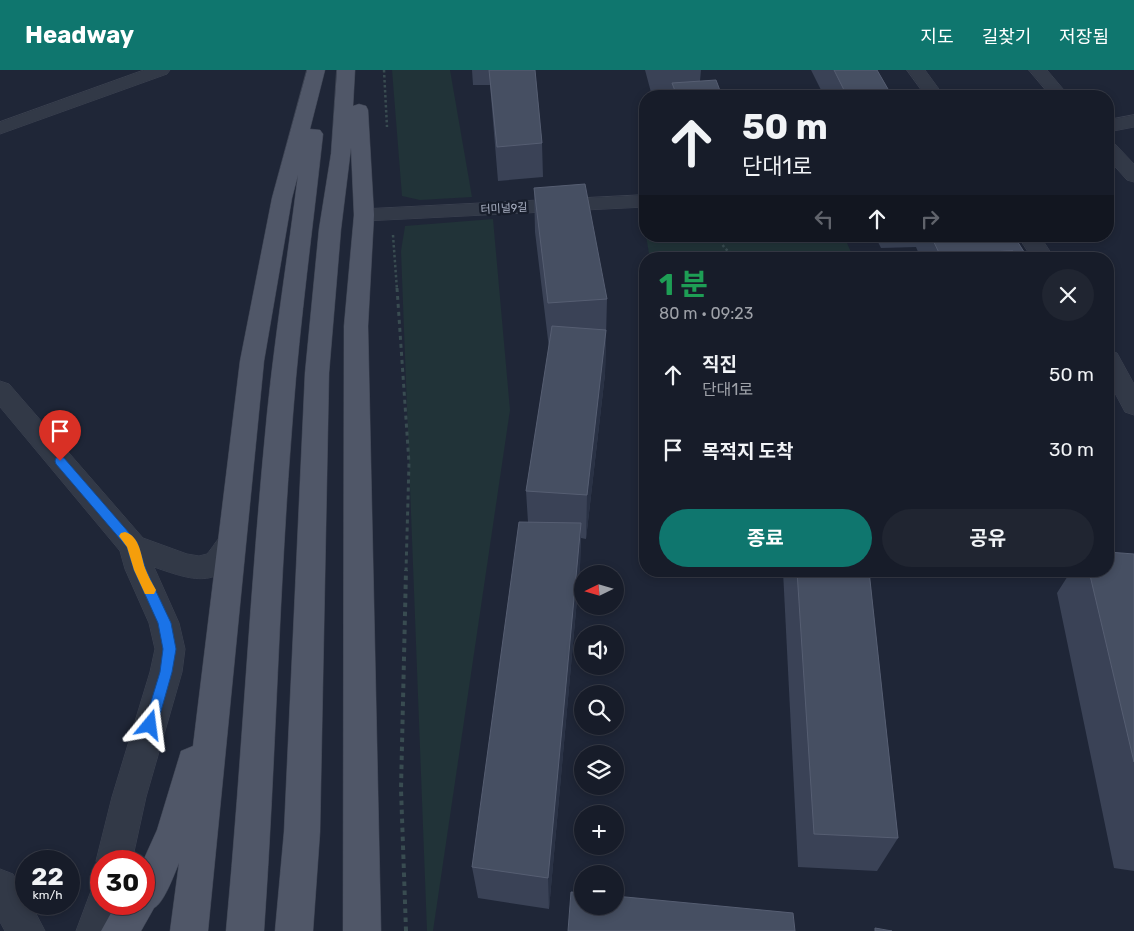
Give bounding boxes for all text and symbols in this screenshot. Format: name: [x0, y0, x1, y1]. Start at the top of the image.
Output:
text: Headway: [25, 21, 134, 49]
text: 지도: [921, 26, 954, 48]
text: 길찾기: [982, 26, 1031, 48]
text: 저장됨: [1059, 26, 1109, 48]
text: 50 m: [742, 106, 828, 148]
icon: ahead: [659, 110, 724, 175]
text: 단대1로: [742, 153, 812, 180]
street label: 터미널9길: [480, 201, 528, 216]
icon: left: [810, 205, 838, 233]
icon: ahead: [863, 205, 891, 233]
icon: right: [916, 205, 944, 233]
text: 1 분: [659, 267, 708, 303]
button: close: [1042, 269, 1094, 321]
text: 80 m · 09:23: [659, 304, 753, 323]
text: 직진: [702, 353, 737, 376]
icon: ahead: [659, 361, 687, 389]
text: 50 m: [1049, 363, 1094, 386]
text: 단대1로: [702, 380, 753, 399]
pin: [39, 410, 81, 461]
icon: arrive: [46, 417, 74, 445]
icon: arrive: [659, 436, 687, 464]
text: 30 m: [1049, 438, 1094, 461]
text: 목적지 도착: [702, 440, 793, 463]
button: 종료: [659, 509, 872, 567]
button: 공유: [882, 509, 1094, 567]
north arrow: [574, 565, 624, 615]
map controls: [574, 565, 624, 915]
button: sound: [574, 625, 624, 675]
button: search: [574, 685, 624, 735]
position arrow: [123, 698, 175, 750]
button: layers: [574, 745, 624, 795]
button: +: [574, 805, 624, 855]
speed limit sign: 30: [90, 850, 155, 915]
text: 22: [31, 862, 64, 891]
button: −: [574, 865, 624, 915]
text: km/h: [33, 888, 62, 902]

